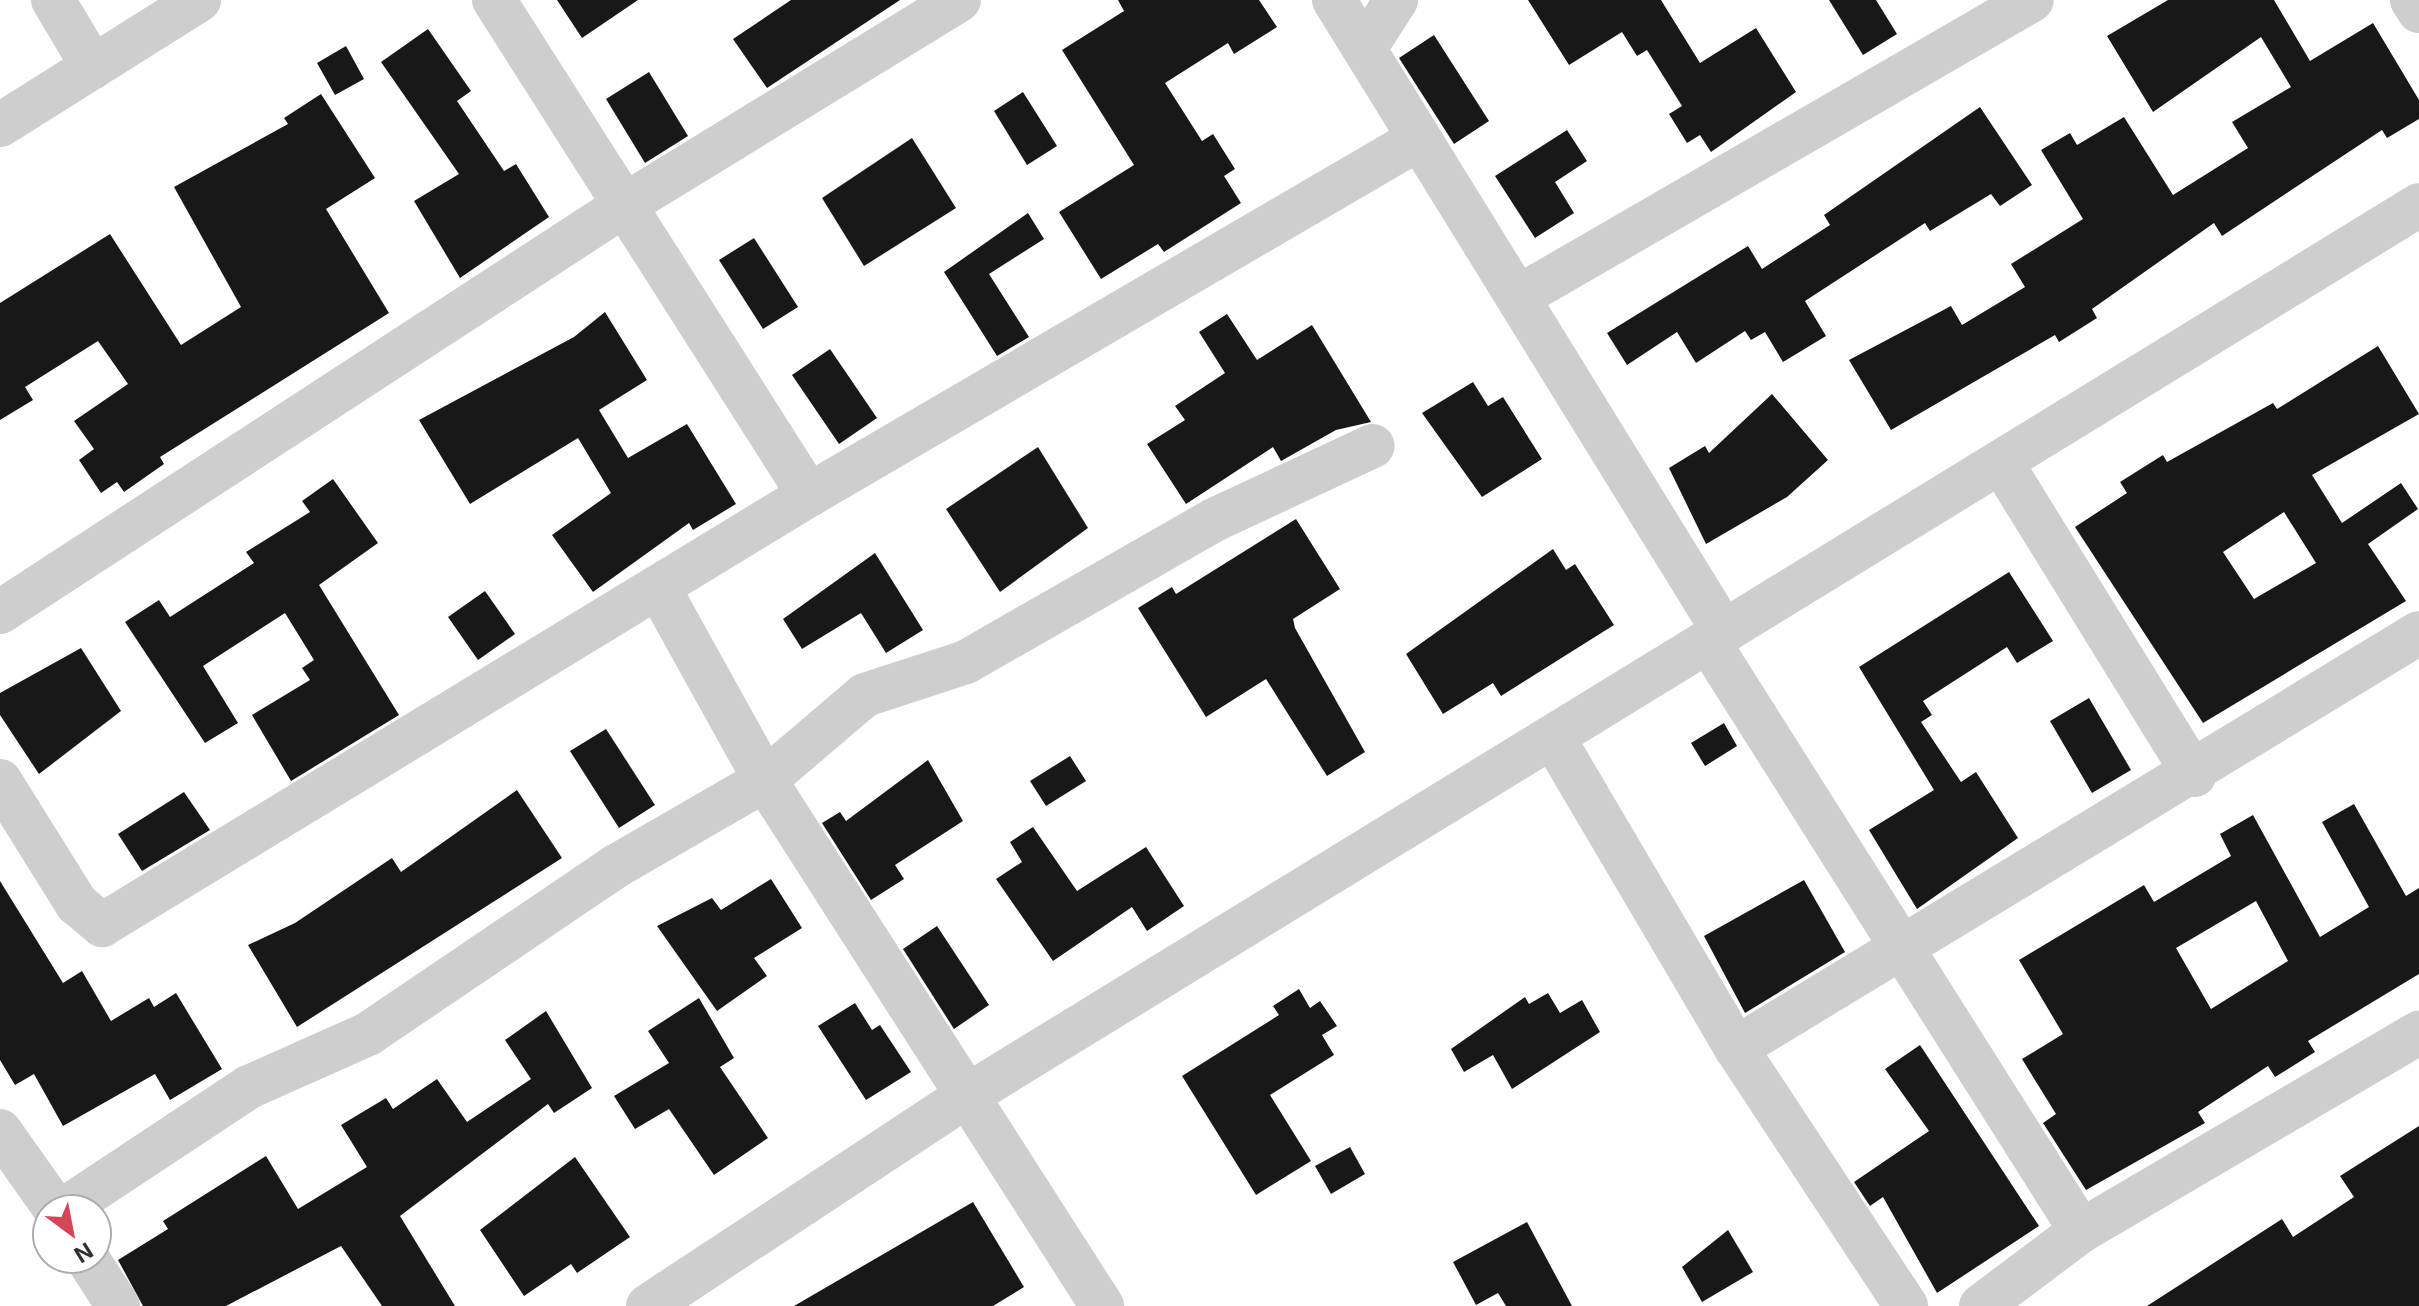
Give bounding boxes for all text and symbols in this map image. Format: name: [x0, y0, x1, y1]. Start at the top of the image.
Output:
north arrow: [32, 1194, 112, 1274]
text: N: [70, 1237, 98, 1268]

